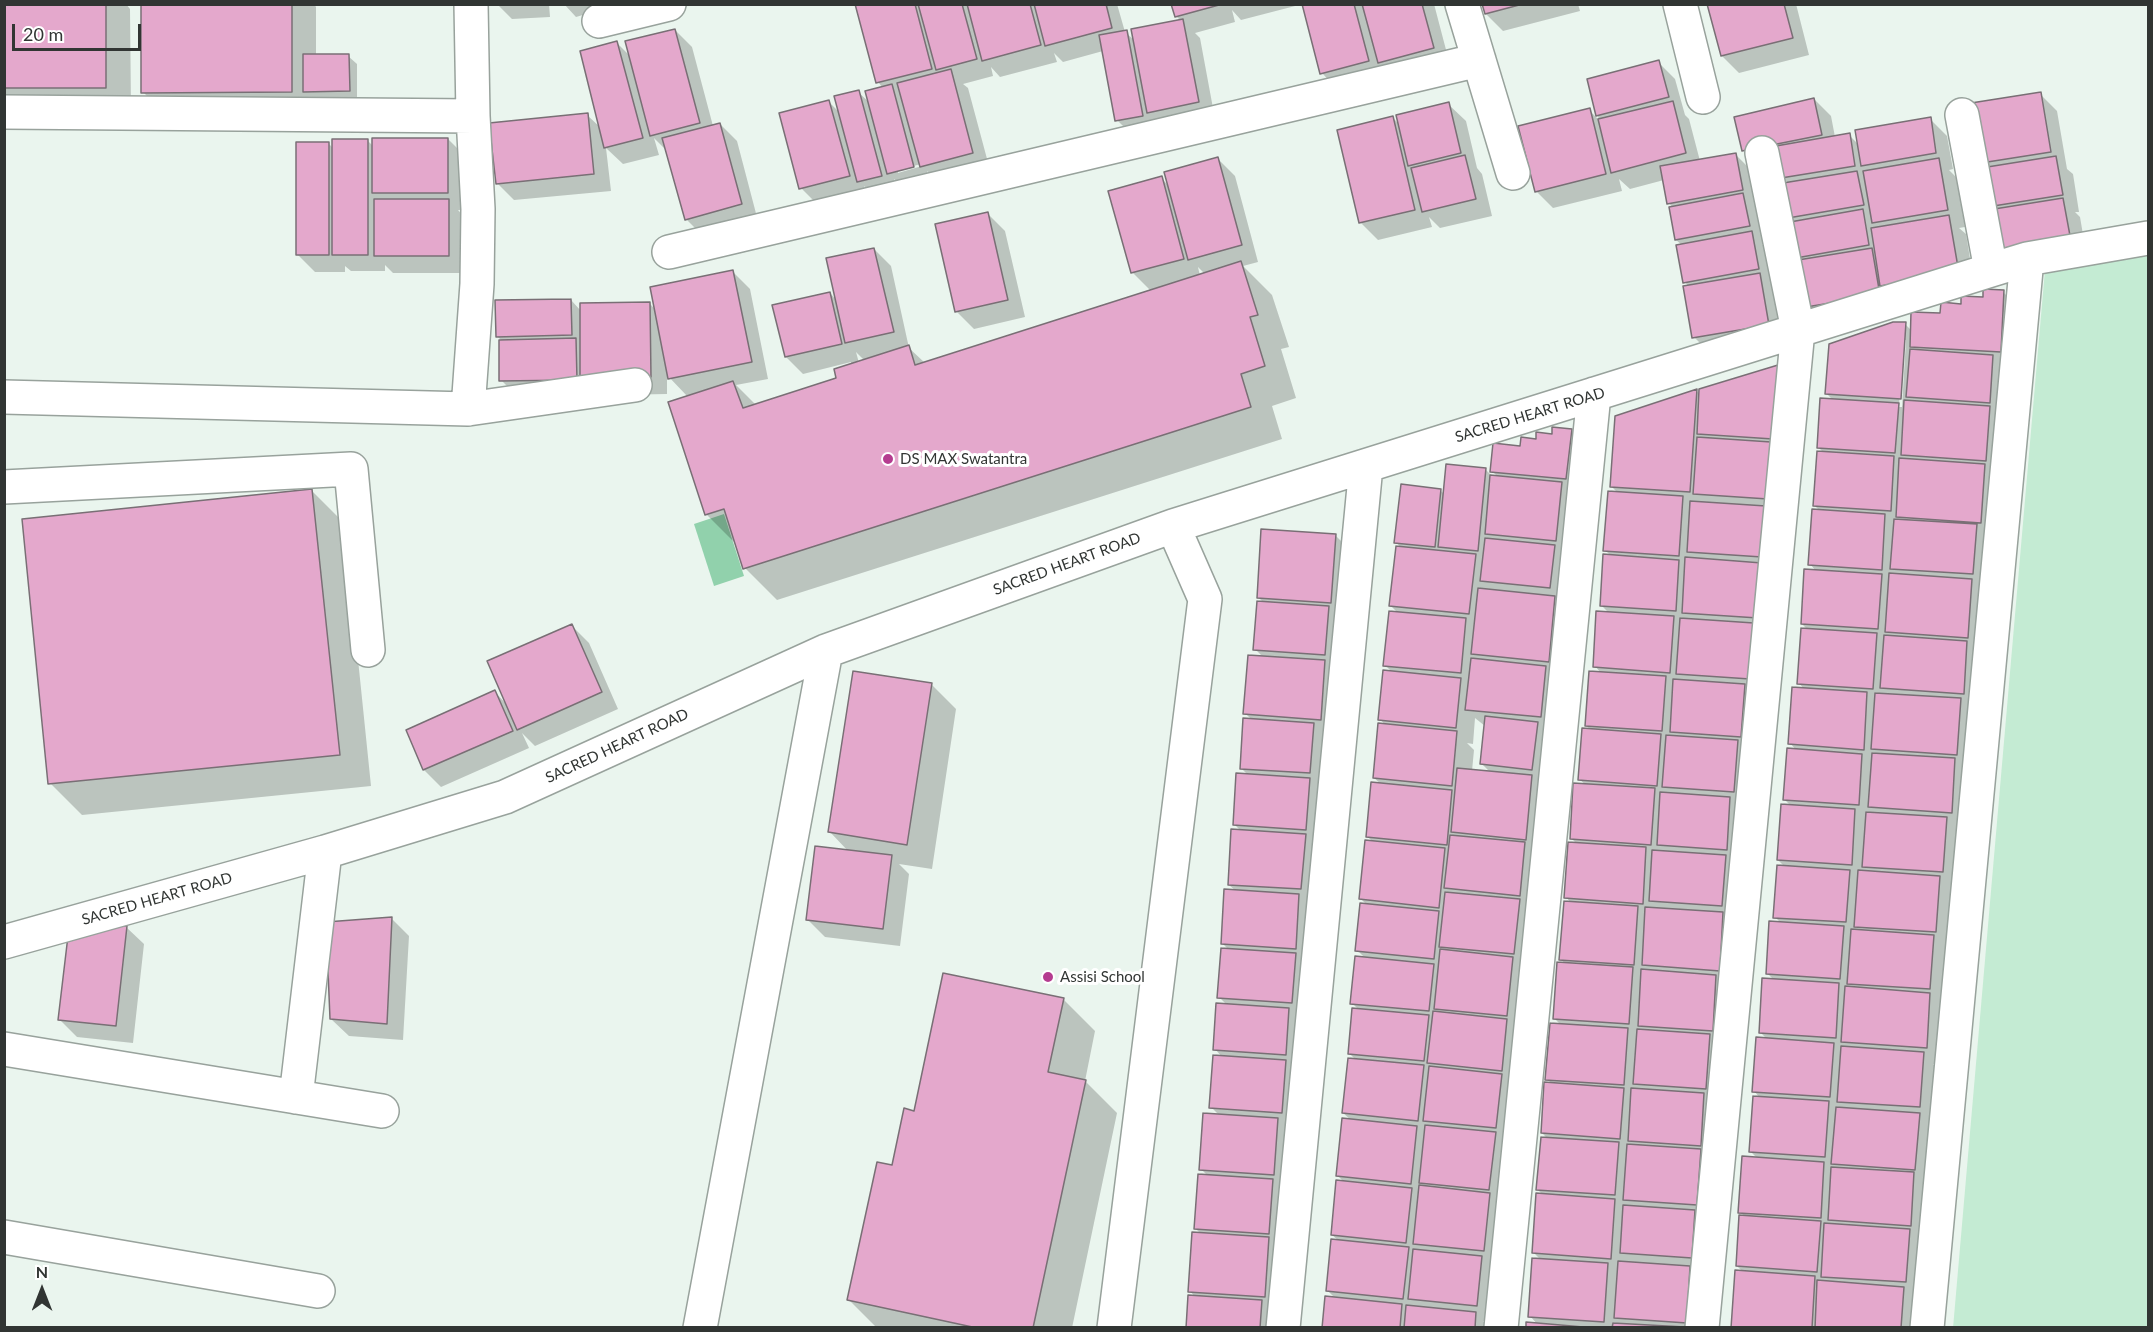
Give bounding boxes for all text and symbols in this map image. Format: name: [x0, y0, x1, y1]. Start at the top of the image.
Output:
scale bar: [15, 12, 144, 50]
text: 20 m: [23, 23, 63, 45]
street label: SACRED HEART ROAD: [1453, 384, 1607, 446]
place label: DS MAX Swatantra: [900, 450, 1027, 468]
marker: DS MAX Swatantra: [881, 452, 895, 466]
street label: SACRED HEART ROAD: [991, 529, 1143, 599]
street label: SACRED HEART ROAD: [543, 705, 691, 787]
street label: SACRED HEART ROAD: [80, 869, 234, 929]
place label: Assisi School: [1060, 968, 1145, 986]
marker: Assisi School: [1041, 970, 1055, 984]
north arrow: [12, 1260, 72, 1320]
text: N: [36, 1262, 48, 1281]

